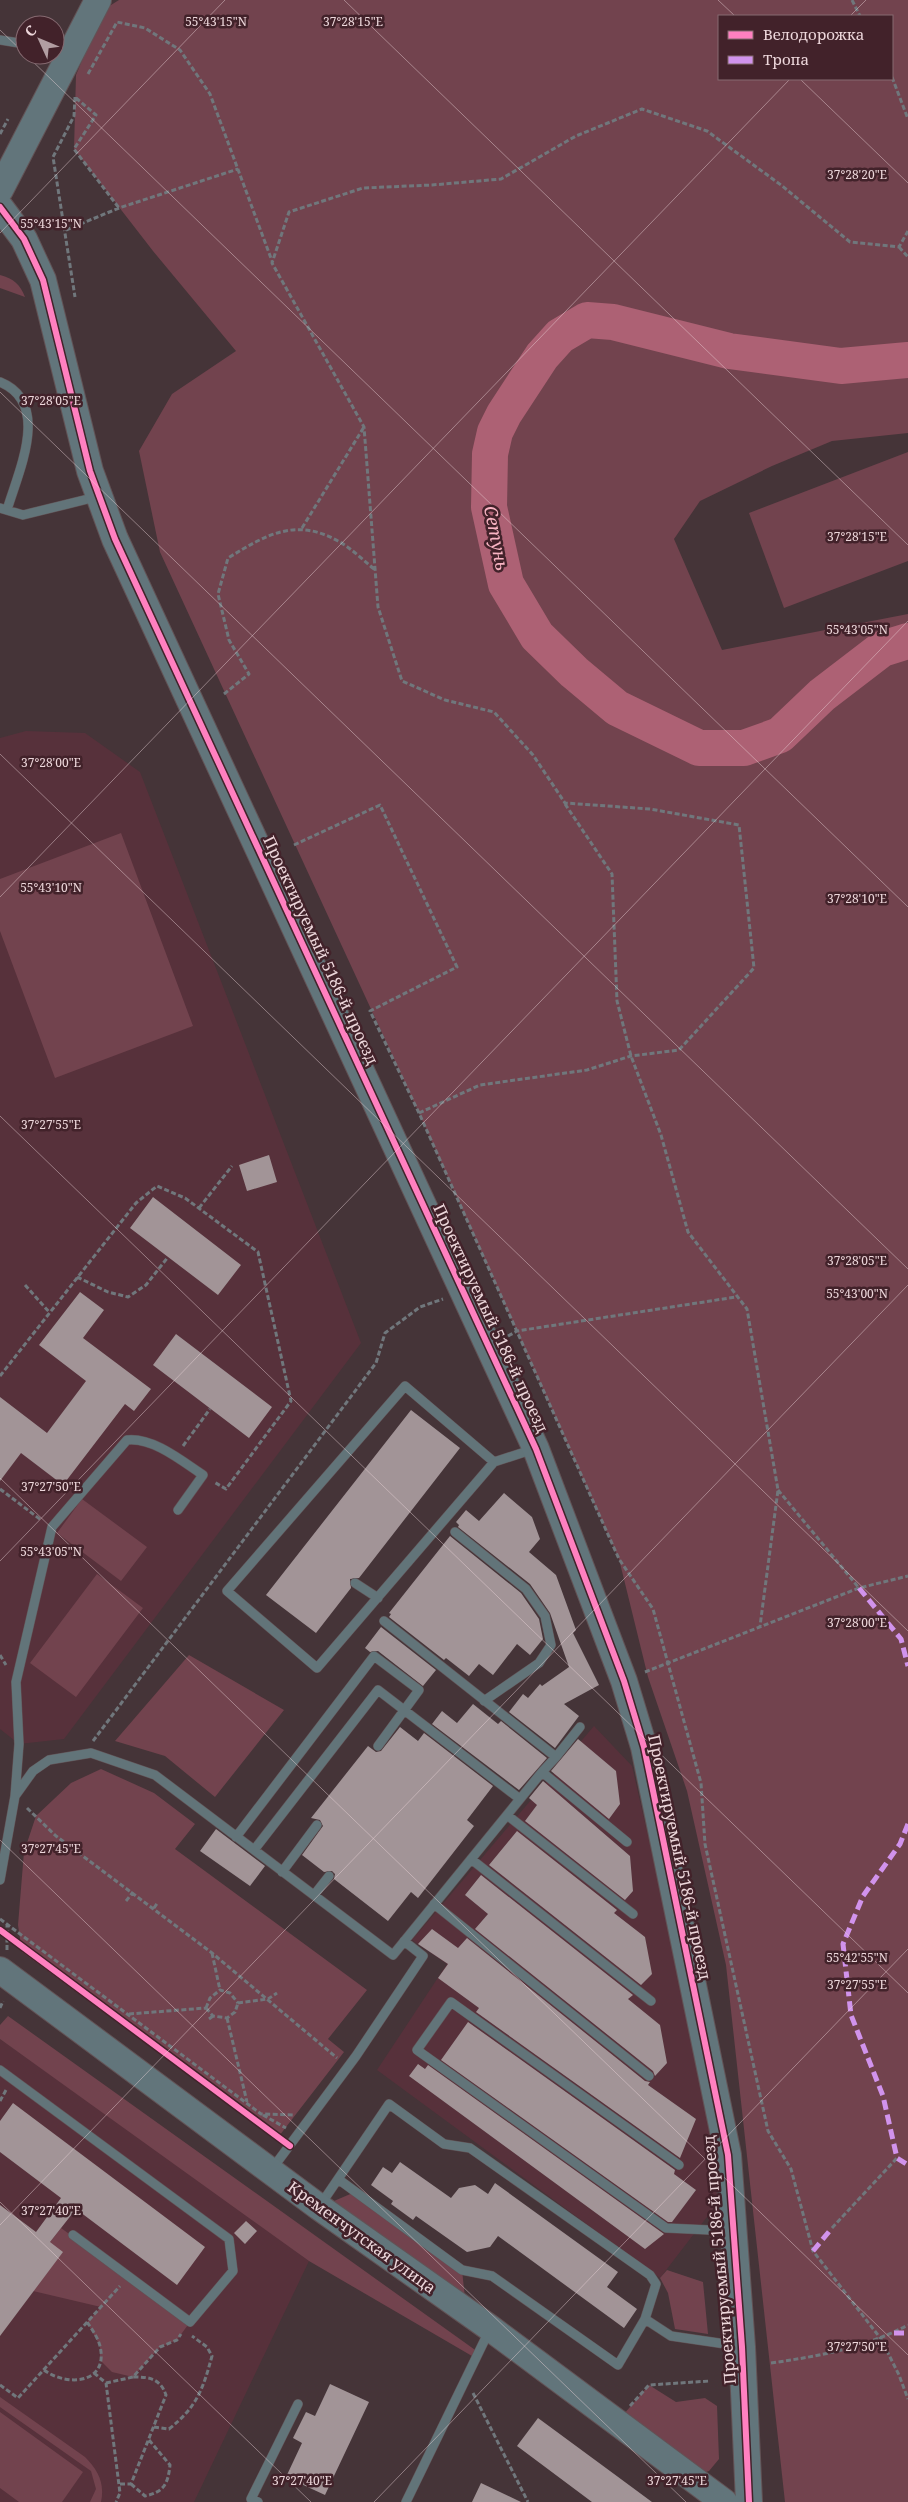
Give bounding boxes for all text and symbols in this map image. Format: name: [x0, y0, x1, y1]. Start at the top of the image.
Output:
text: 55°43'15"N: [185, 13, 247, 30]
text: 37°28'15"E: [323, 13, 383, 30]
north arrow: [15, 15, 65, 65]
legend: [718, 15, 893, 80]
text: С: [20, 21, 40, 41]
text: Велодорожка: [763, 24, 864, 44]
text: Тропа: [763, 49, 809, 69]
text: 37°28'20"E: [827, 166, 887, 183]
text: 55°43'15"N: [20, 215, 82, 232]
text: 37°28'05"E: [21, 392, 81, 409]
water label: Сетунь: [479, 503, 515, 573]
text: 37°28'15"E: [827, 528, 887, 545]
text: 55°43'05"N: [826, 621, 888, 638]
text: 37°28'00"E: [21, 754, 81, 771]
street label: Проектируемый 5186-й проезд: [258, 832, 384, 1068]
text: 55°43'10"N: [20, 879, 82, 896]
text: 37°28'10"E: [827, 890, 887, 907]
text: 37°27'55"E: [21, 1116, 81, 1133]
street label: Проектируемый 5186-й проезд: [428, 1200, 554, 1436]
text: 37°28'05"E: [827, 1252, 887, 1269]
text: 55°43'00"N: [826, 1285, 888, 1302]
text: 37°27'50"E: [21, 1478, 81, 1495]
text: 55°43'05"N: [20, 1543, 82, 1560]
text: 37°28'00"E: [827, 1614, 887, 1631]
street label: Проектируемый 5186-й проезд: [643, 1732, 717, 1982]
text: 37°27'45"E: [21, 1840, 81, 1857]
text: 55°42'55"N: [826, 1949, 888, 1966]
text: 37°27'55"E: [827, 1976, 887, 1993]
street label: Проектируемый 5186-й проезд: [697, 2134, 741, 2386]
street label: Кременчугская улица: [283, 2176, 441, 2298]
text: 37°27'40"E: [21, 2202, 81, 2219]
text: 37°27'50"E: [827, 2338, 887, 2355]
text: 37°27'40"E: [272, 2472, 332, 2489]
text: 37°27'45"E: [647, 2472, 707, 2489]

